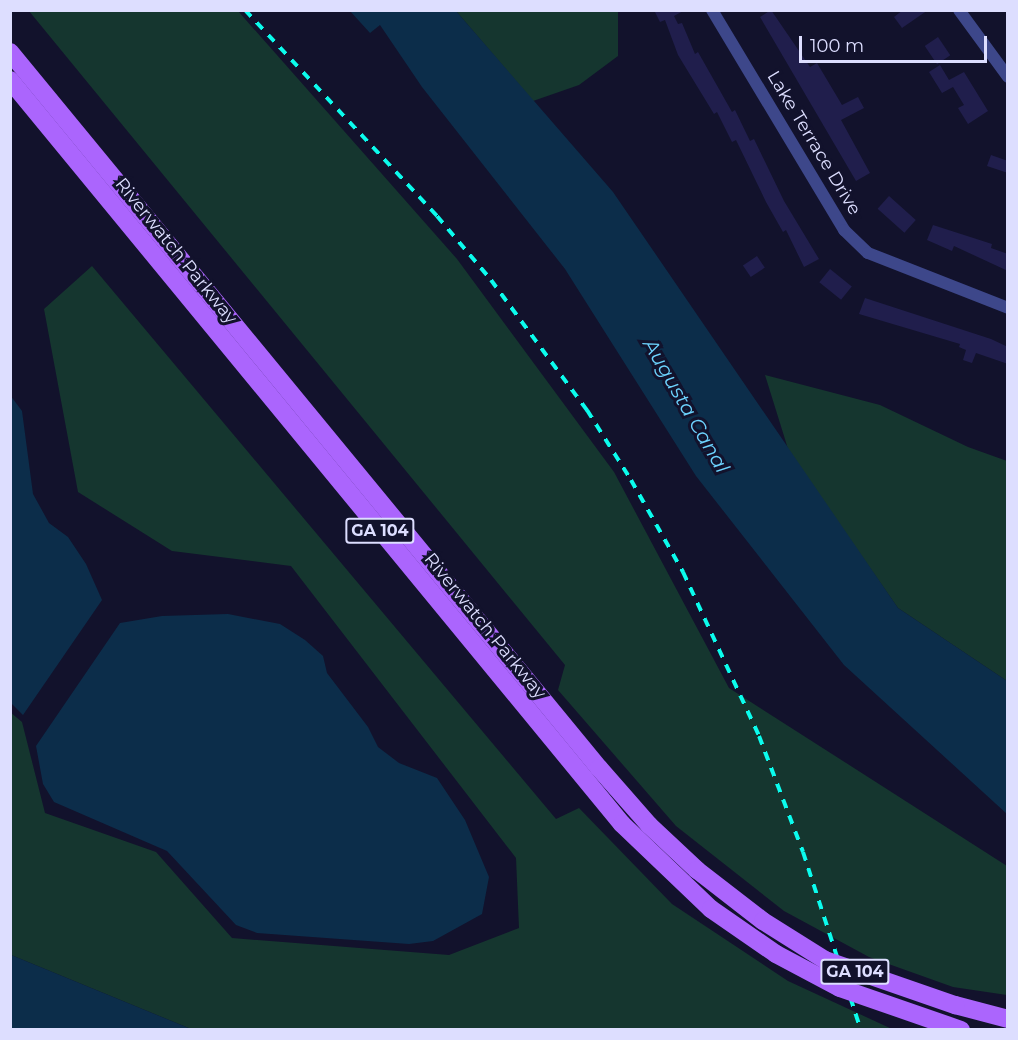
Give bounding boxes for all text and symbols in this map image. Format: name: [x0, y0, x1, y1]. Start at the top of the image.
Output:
scale bar: [802, 24, 990, 62]
text: 100 m: [810, 35, 864, 57]
street label: Lake Terrace Drive: [762, 67, 866, 219]
street label: Riverwatch Parkway: [110, 174, 242, 328]
water label: Augusta Canal: [638, 335, 734, 477]
road number: GA 104: [344, 518, 416, 544]
street label: Riverwatch Parkway: [419, 549, 551, 703]
road number: GA 104: [819, 959, 891, 985]

